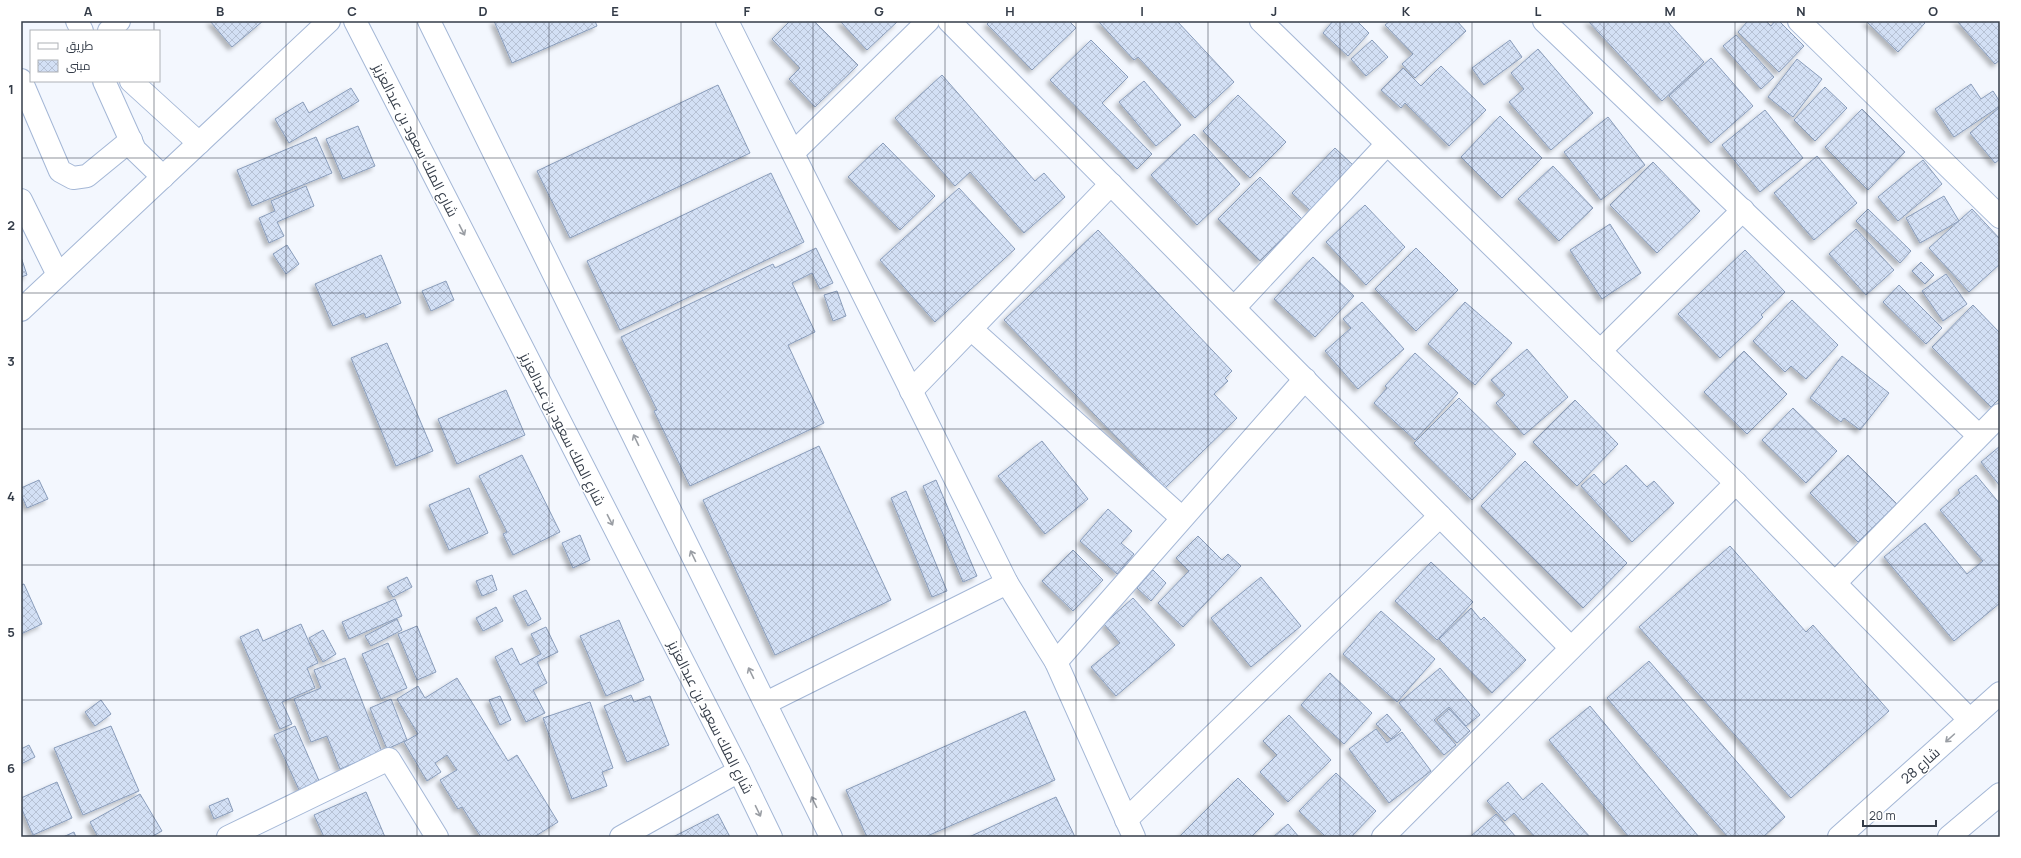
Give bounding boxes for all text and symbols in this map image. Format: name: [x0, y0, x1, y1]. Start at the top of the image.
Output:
text: A: [84, 2, 93, 20]
text: B: [216, 2, 224, 20]
text: C: [347, 2, 357, 20]
text: D: [478, 2, 488, 20]
text: E: [611, 2, 619, 20]
text: F: [744, 2, 751, 20]
text: G: [874, 2, 884, 20]
text: H: [1005, 2, 1015, 20]
text: I: [1140, 2, 1144, 20]
text: J: [1271, 2, 1277, 20]
text: K: [1402, 2, 1411, 20]
text: L: [1535, 2, 1542, 20]
text: M: [1664, 2, 1676, 20]
text: N: [1796, 2, 1806, 20]
text: O: [1928, 2, 1938, 20]
legend: [30, 30, 160, 82]
text: طريق: [66, 37, 94, 54]
text: مبنى: [66, 57, 91, 74]
street label: شارع الملك سعود بن عبدالعزيز: [369, 59, 463, 220]
text: 1: [8, 80, 14, 98]
text: 2: [7, 216, 15, 234]
one-way arrow: [459, 224, 466, 236]
street label: شارع الملك سعود بن عبدالعزيز: [516, 348, 610, 509]
text: 3: [7, 352, 15, 370]
one-way arrow: [632, 434, 639, 446]
text: 4: [7, 487, 15, 505]
one-way arrow: [607, 514, 615, 526]
one-way arrow: [689, 550, 696, 562]
text: 5: [7, 623, 15, 641]
street label: شارع الملك سعود بن عبدالعزيز: [664, 636, 758, 797]
one-way arrow: [747, 667, 754, 679]
one-way arrow: [1945, 733, 1955, 742]
street label: شارع 28: [1897, 743, 1943, 787]
text: 6: [7, 759, 15, 777]
one-way arrow: [810, 796, 817, 808]
scale bar: [1863, 802, 1936, 828]
one-way arrow: [755, 805, 762, 817]
text: 20 m: [1869, 807, 1896, 824]

